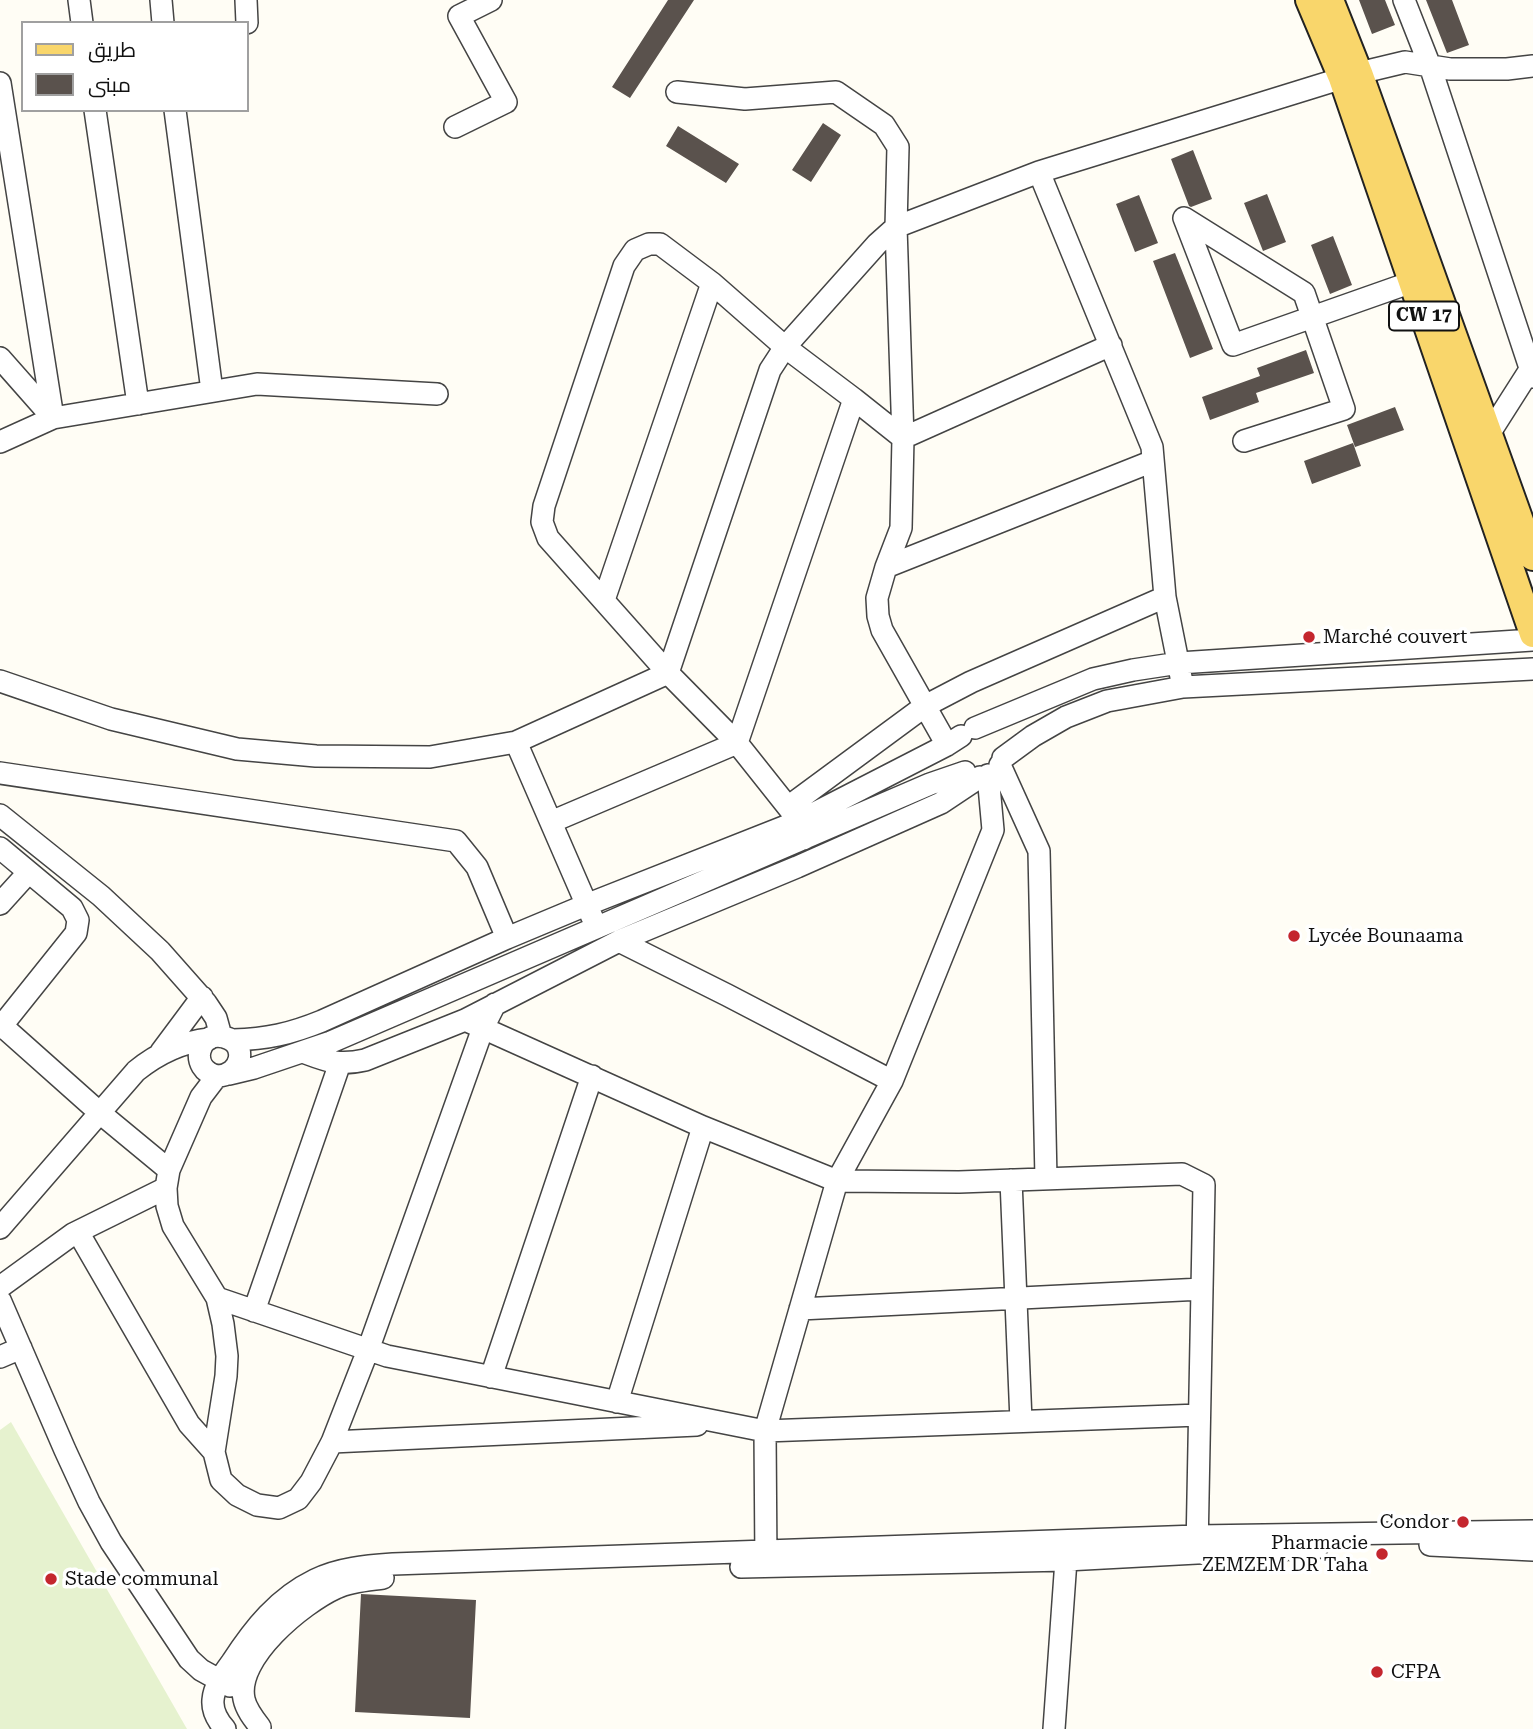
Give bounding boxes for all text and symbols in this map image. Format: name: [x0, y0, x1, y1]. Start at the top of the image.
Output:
legend: [21, 21, 248, 112]
text: طريق: [88, 38, 136, 62]
text: مبنى: [88, 73, 131, 97]
road number: CW 17: [1389, 302, 1459, 330]
place label: Marché couvert: [1323, 626, 1467, 648]
marker: Marché couvert: [1301, 629, 1317, 645]
place label: Lycée Bounaama: [1308, 925, 1463, 947]
marker: Lycée Bounaama: [1286, 928, 1302, 944]
place label: Condor: [1380, 1511, 1449, 1533]
marker: Condor: [1455, 1514, 1471, 1530]
place label: Pharmacie ZEMZEM DR Taha: [1202, 1532, 1368, 1576]
marker: Pharmacie ZEMZEM DR Taha: [1374, 1546, 1390, 1562]
place label: Stade communal: [65, 1568, 218, 1590]
marker: Stade communal: [43, 1571, 59, 1587]
place label: CFPA: [1391, 1661, 1441, 1683]
marker: CFPA: [1369, 1664, 1385, 1680]

